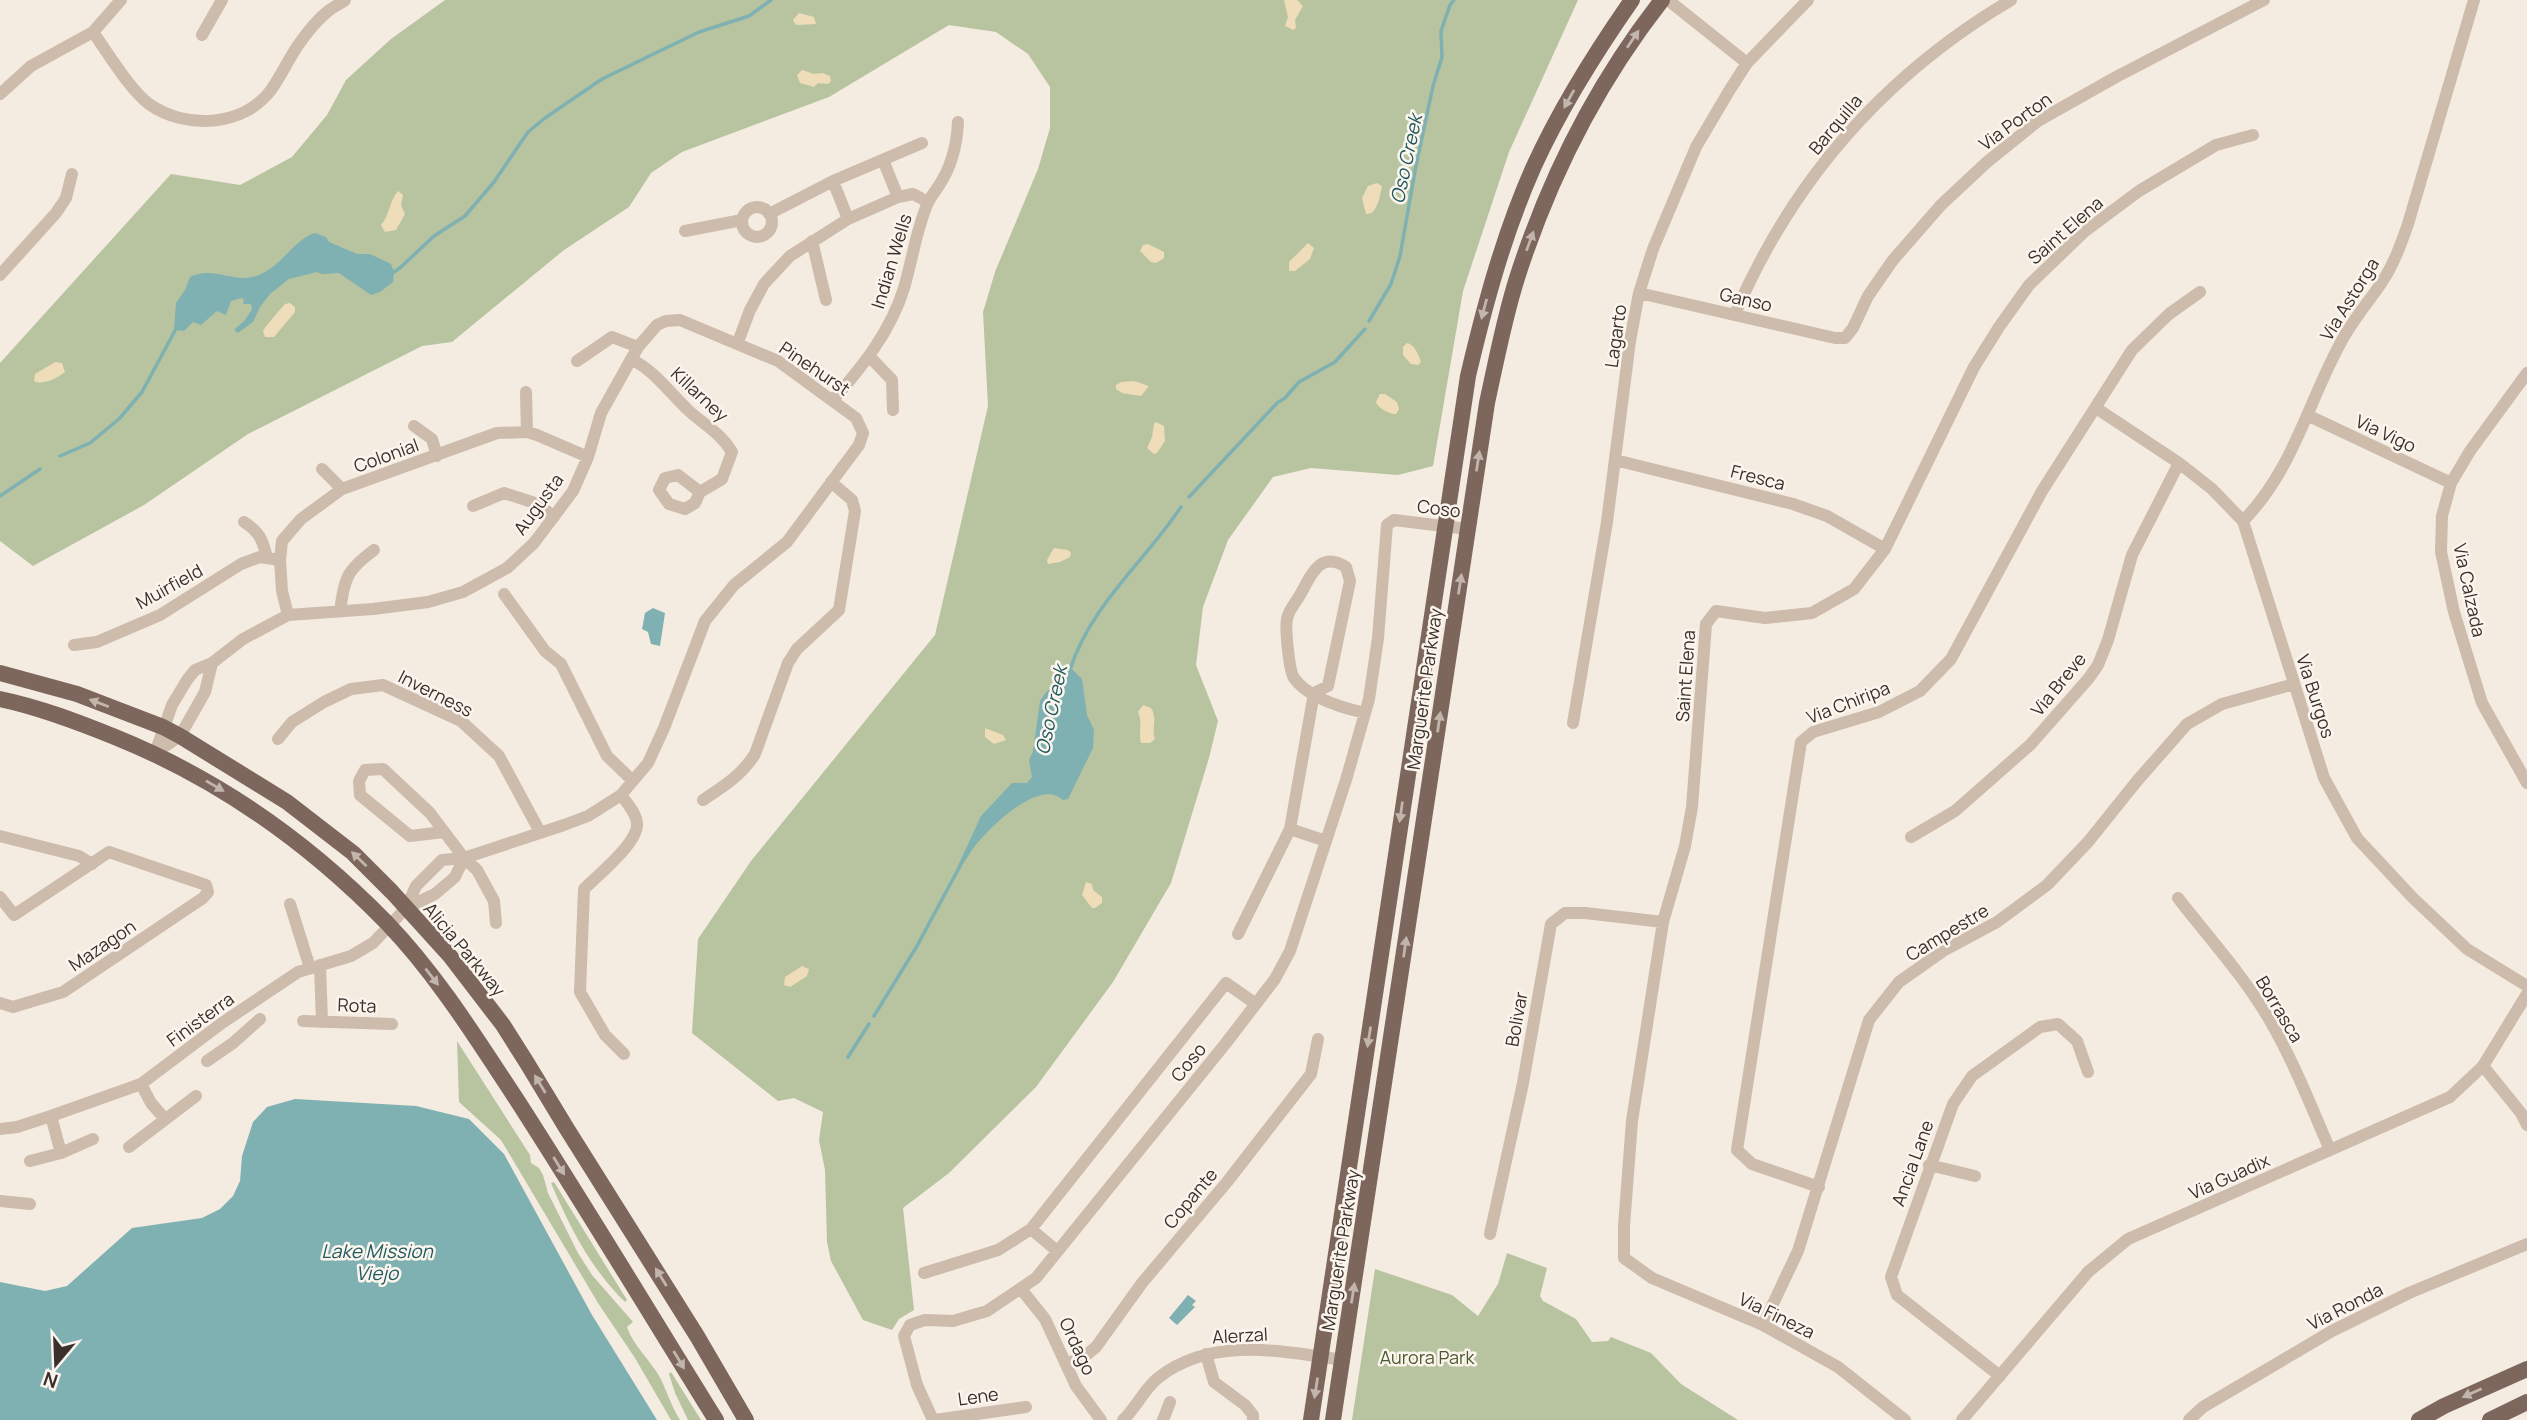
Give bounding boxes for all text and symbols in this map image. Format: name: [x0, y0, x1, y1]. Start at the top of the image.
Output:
one-way arrow: [1627, 29, 1640, 48]
street label: Via Porton: [1974, 86, 2056, 156]
one-way arrow: [1563, 89, 1575, 109]
street label: Barquilla: [1803, 89, 1867, 159]
water label: Oso Creek: [1384, 109, 1429, 206]
street label: Saint Elena: [2022, 191, 2108, 269]
street label: Indian Wells: [865, 211, 917, 311]
one-way arrow: [1525, 230, 1536, 251]
street label: Via Astorga: [2314, 253, 2384, 345]
street label: Ganso: [1717, 281, 1775, 317]
one-way arrow: [1478, 298, 1489, 320]
street label: Lagarto: [1599, 303, 1631, 369]
street label: Pinehurst: [775, 336, 855, 400]
street label: Killarney: [666, 361, 734, 427]
street label: Via Vigo: [2352, 409, 2420, 457]
street label: Colonial: [350, 432, 422, 478]
one-way arrow: [1473, 450, 1484, 472]
street label: Fresca: [1728, 459, 1788, 495]
street label: Augusta: [508, 469, 568, 539]
street label: Coso: [1416, 493, 1462, 523]
street label: Via Calzada: [2448, 541, 2492, 639]
street label: Muirfield: [131, 558, 207, 614]
one-way arrow: [1454, 573, 1465, 595]
street label: Marguerite Parkway: [1401, 606, 1447, 771]
street label: Saint Elena: [1670, 629, 1700, 723]
street label: Via Breve: [2025, 647, 2091, 721]
street label: Via Burgos: [2291, 651, 2341, 741]
water label: Oso Creek: [1029, 660, 1074, 757]
street label: Inverness: [395, 664, 477, 722]
street label: Via Chiripa: [1803, 675, 1893, 729]
one-way arrow: [88, 697, 109, 708]
one-way arrow: [1434, 711, 1445, 733]
one-way arrow: [205, 780, 224, 793]
one-way arrow: [1395, 801, 1406, 823]
one-way arrow: [350, 851, 367, 868]
street label: Alicia Parkway: [419, 897, 512, 1001]
street label: Campestre: [1901, 898, 1993, 966]
street label: Mazagon: [64, 914, 140, 976]
one-way arrow: [1400, 935, 1411, 957]
one-way arrow: [425, 968, 440, 986]
street label: Borrasca: [2251, 971, 2309, 1047]
street label: Finisterra: [162, 986, 238, 1052]
street label: Bolivar: [1499, 989, 1533, 1048]
street label: Rota: [337, 992, 377, 1018]
one-way arrow: [1363, 1026, 1374, 1048]
street label: Coso: [1165, 1038, 1211, 1086]
one-way arrow: [534, 1075, 547, 1094]
street label: Ancia Lane: [1885, 1117, 1939, 1209]
street label: Via Guadix: [2185, 1147, 2274, 1204]
one-way arrow: [553, 1156, 566, 1176]
street label: Copante: [1158, 1163, 1222, 1233]
street label: Marguerite Parkway: [1315, 1167, 1365, 1332]
water label: Lake Mission Viejo: [321, 1238, 434, 1286]
one-way arrow: [655, 1268, 668, 1287]
street label: Via Ronda: [2303, 1277, 2387, 1335]
one-way arrow: [1348, 1282, 1359, 1304]
street label: Via Fineza: [1735, 1286, 1819, 1344]
street label: Ordago: [1054, 1313, 1102, 1379]
street label: Alerzal: [1212, 1322, 1268, 1348]
north arrow: [21, 1329, 91, 1399]
park label: Aurora Park: [1380, 1345, 1475, 1369]
one-way arrow: [672, 1350, 685, 1369]
text: N: [40, 1366, 61, 1395]
one-way arrow: [1310, 1378, 1321, 1400]
street label: Lene: [956, 1381, 1000, 1411]
one-way arrow: [2462, 1387, 2482, 1399]

